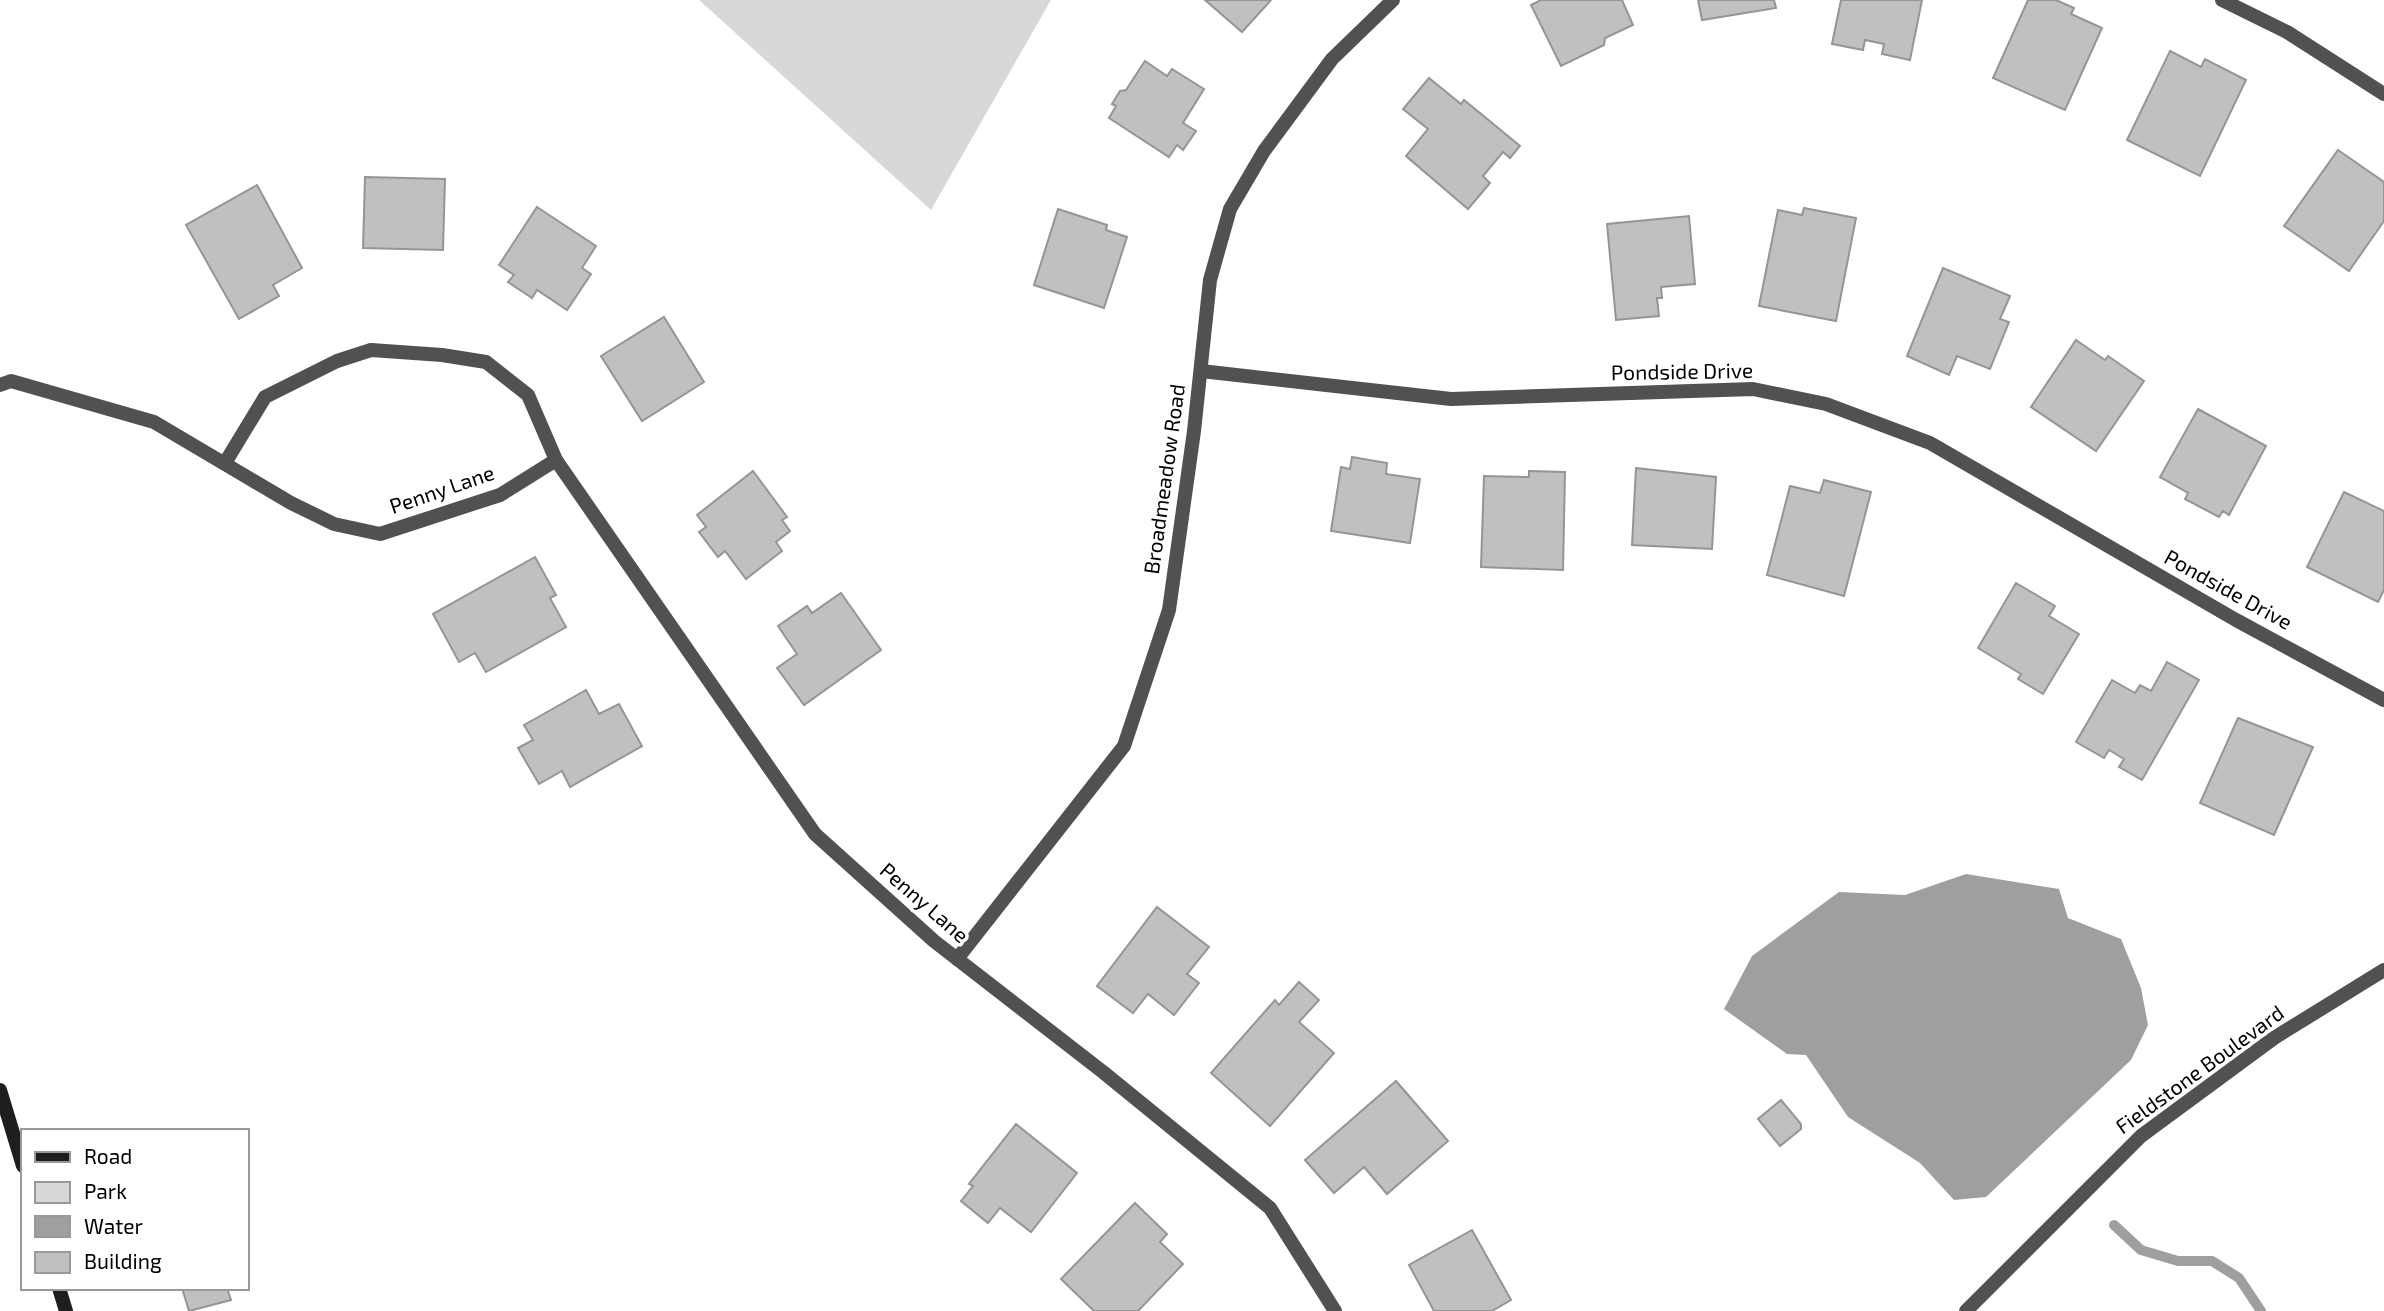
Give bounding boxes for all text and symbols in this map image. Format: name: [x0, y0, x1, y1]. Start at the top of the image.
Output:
street label: Pondside Drive: [1611, 357, 1753, 384]
street label: Broadmeadow Road: [1138, 382, 1189, 575]
street label: Penny Lane: [386, 459, 497, 518]
street label: Pondside Drive: [2161, 543, 2297, 634]
street label: Penny Lane: [876, 857, 974, 947]
street label: Fieldstone Boulevard: [2110, 999, 2288, 1138]
legend: [21, 1129, 248, 1290]
text: Road: [84, 1143, 132, 1168]
text: Park: [84, 1178, 127, 1203]
text: Water: [84, 1213, 143, 1238]
text: Building: [84, 1248, 162, 1273]

